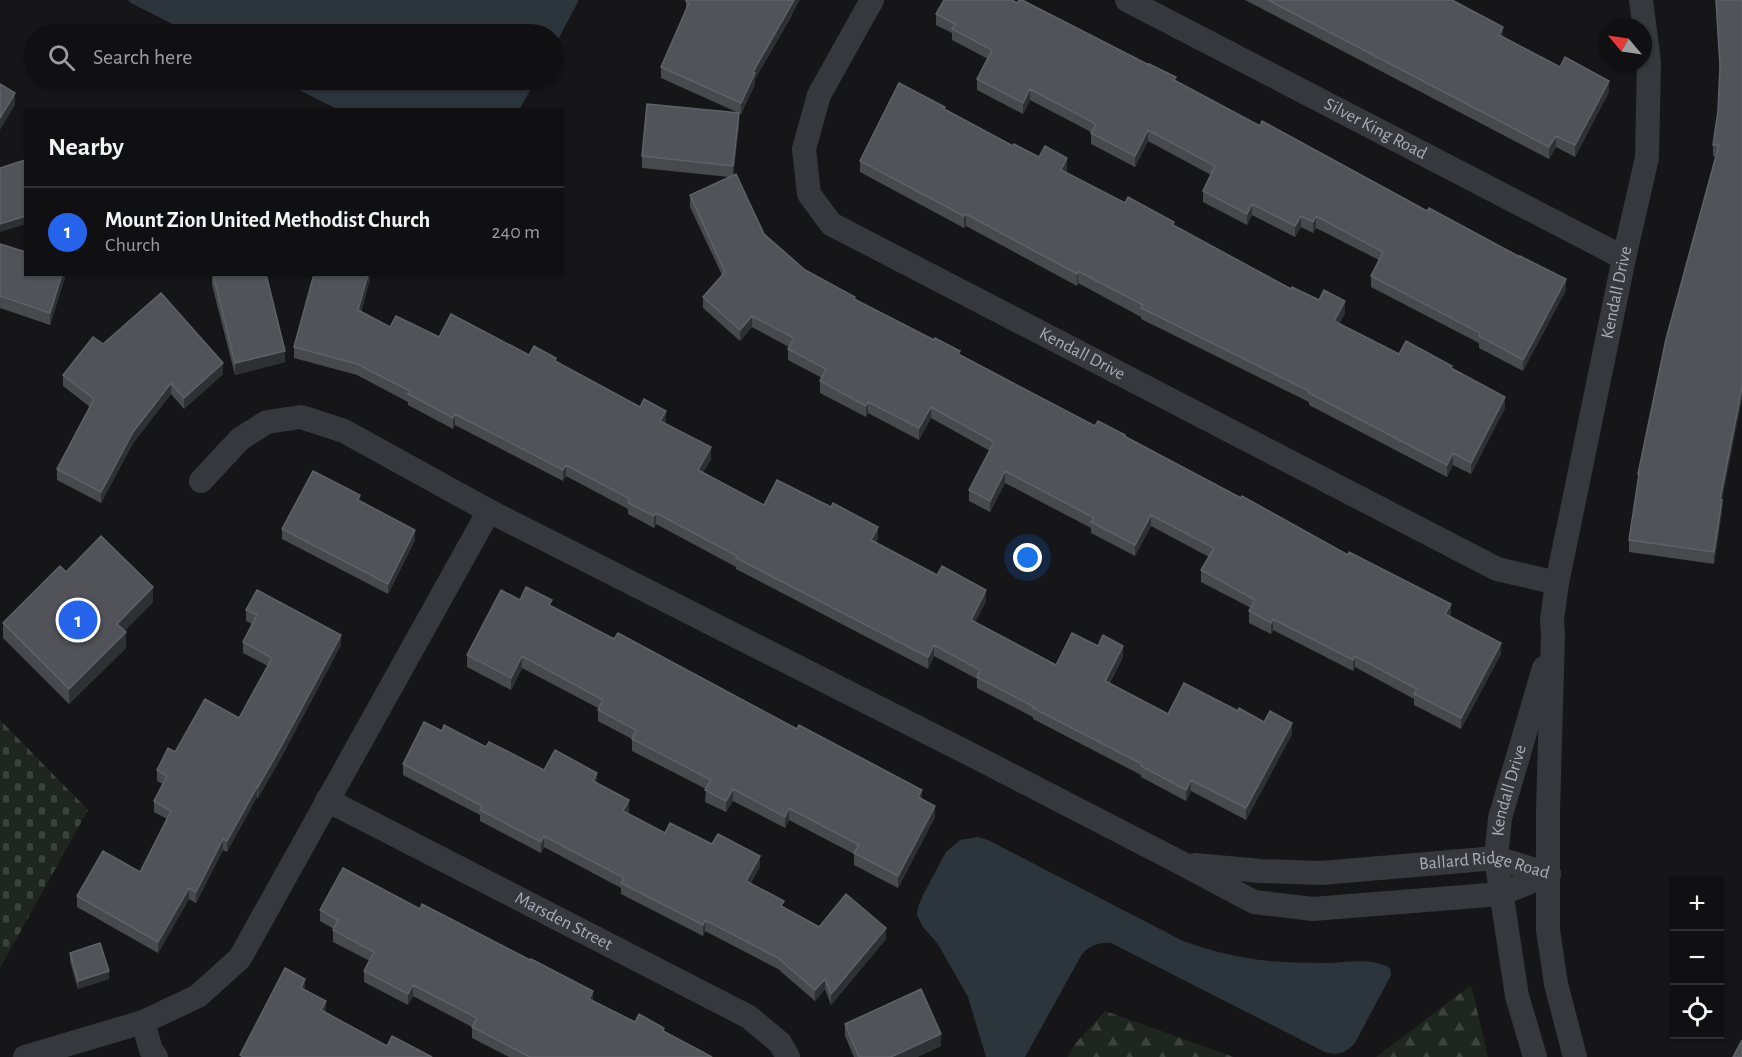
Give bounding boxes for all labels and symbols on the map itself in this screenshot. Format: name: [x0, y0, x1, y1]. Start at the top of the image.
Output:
north arrow: [1598, 18, 1652, 72]
street label: Silver King Road: [1321, 95, 1430, 163]
street label: Kendall Drive: [1599, 245, 1635, 340]
street label: Kendall Drive: [1036, 324, 1128, 384]
your location: [1013, 543, 1042, 572]
pin: 1: [58, 598, 98, 642]
street label: Kendall Drive: [1489, 743, 1530, 837]
street label: Ballard Ridge Road: [1418, 849, 1552, 883]
street label: Marsden Street: [512, 889, 615, 954]

